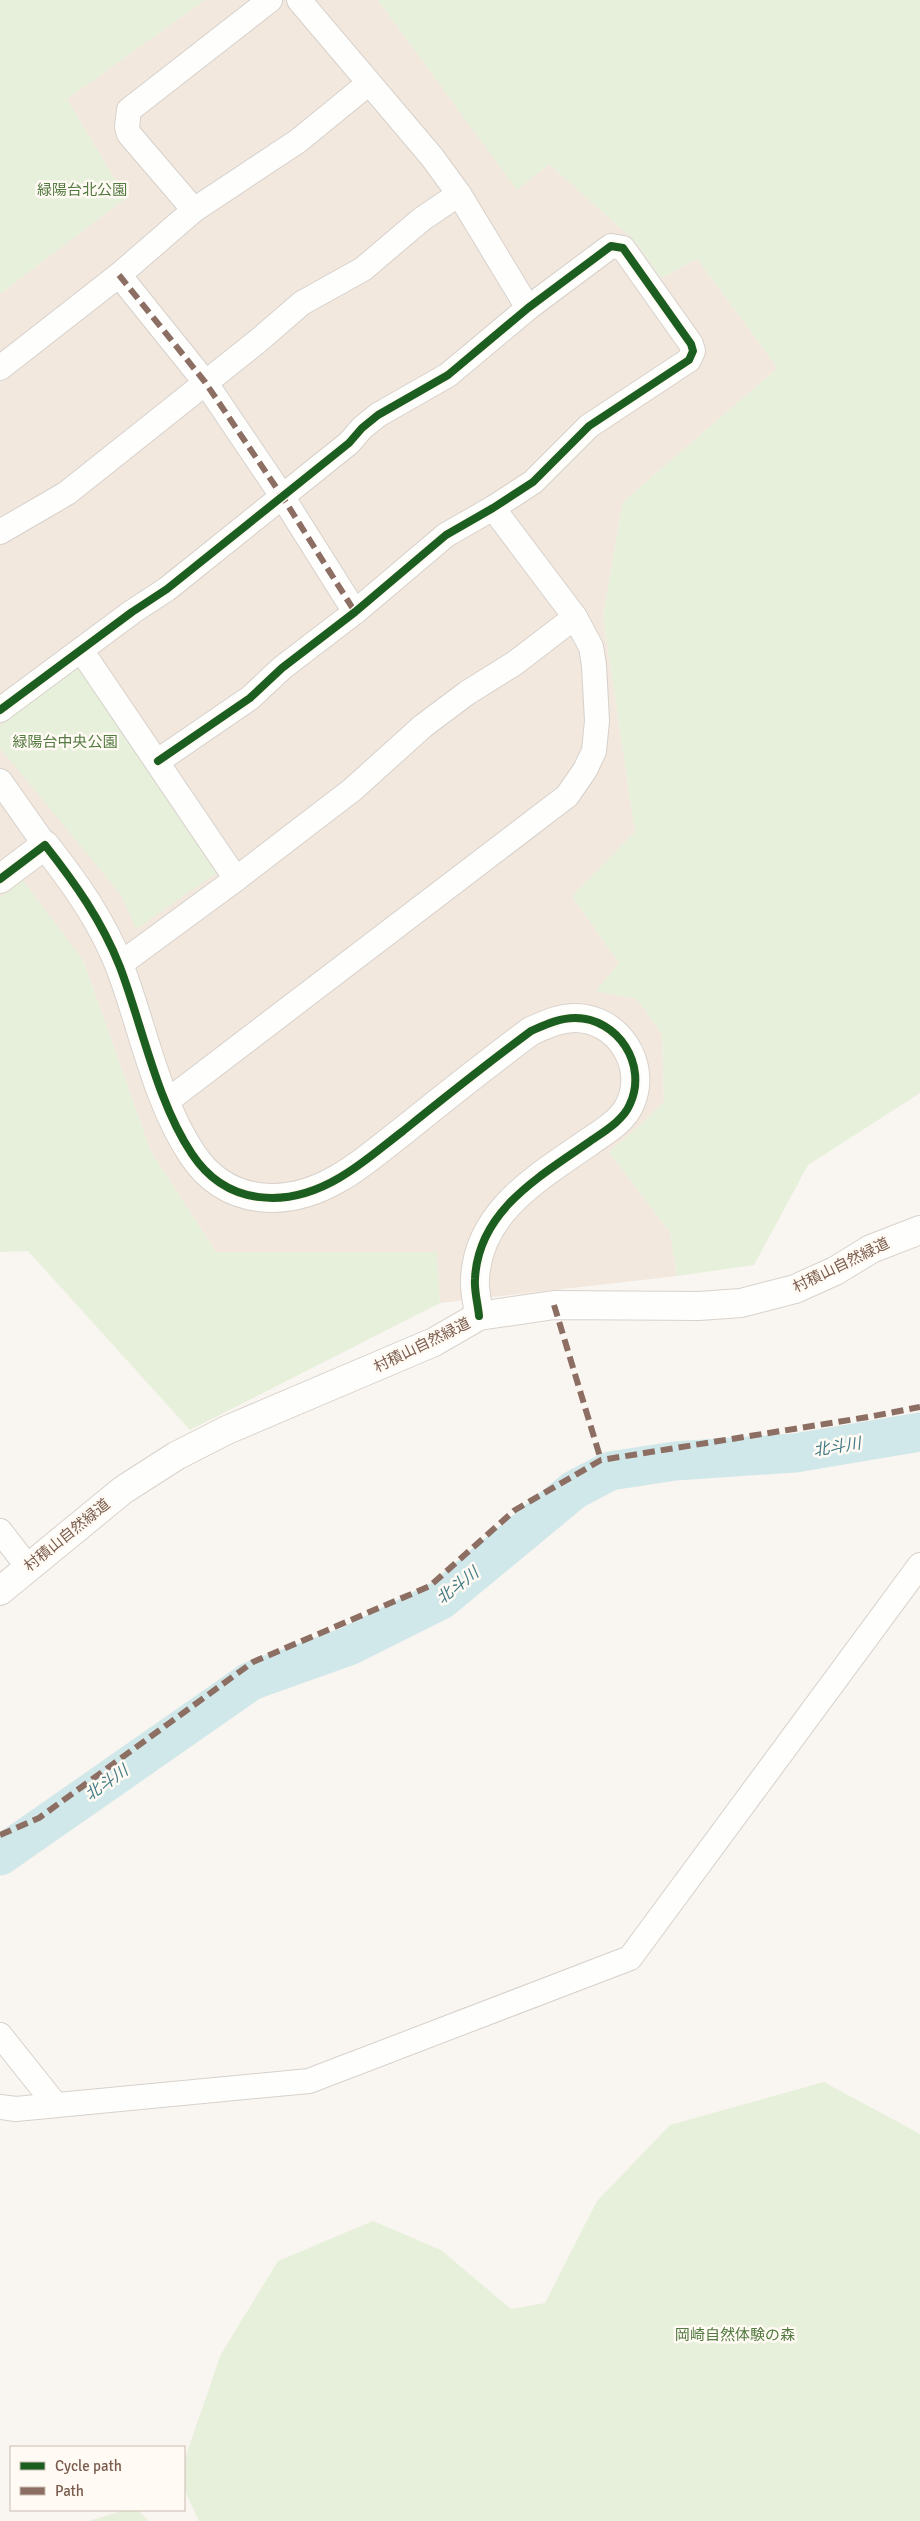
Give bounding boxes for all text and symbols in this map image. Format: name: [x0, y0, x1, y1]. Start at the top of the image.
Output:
park label: 緑陽台北公園: [37, 181, 127, 199]
park label: 緑陽台中央公園: [12, 733, 118, 751]
street label: 村積山自然緑道: [790, 1234, 892, 1296]
street label: 村積山自然緑道: [371, 1314, 473, 1376]
water label: 北斗川: [812, 1433, 864, 1461]
street label: 村積山自然緑道: [21, 1495, 113, 1575]
water label: 北斗川: [433, 1562, 484, 1608]
water label: 北斗川: [81, 1760, 134, 1805]
park label: 岡崎自然体験の森: [675, 2326, 795, 2344]
legend: [10, 2446, 185, 2511]
text: Cycle path: [55, 2457, 122, 2475]
text: Path: [55, 2482, 84, 2500]

